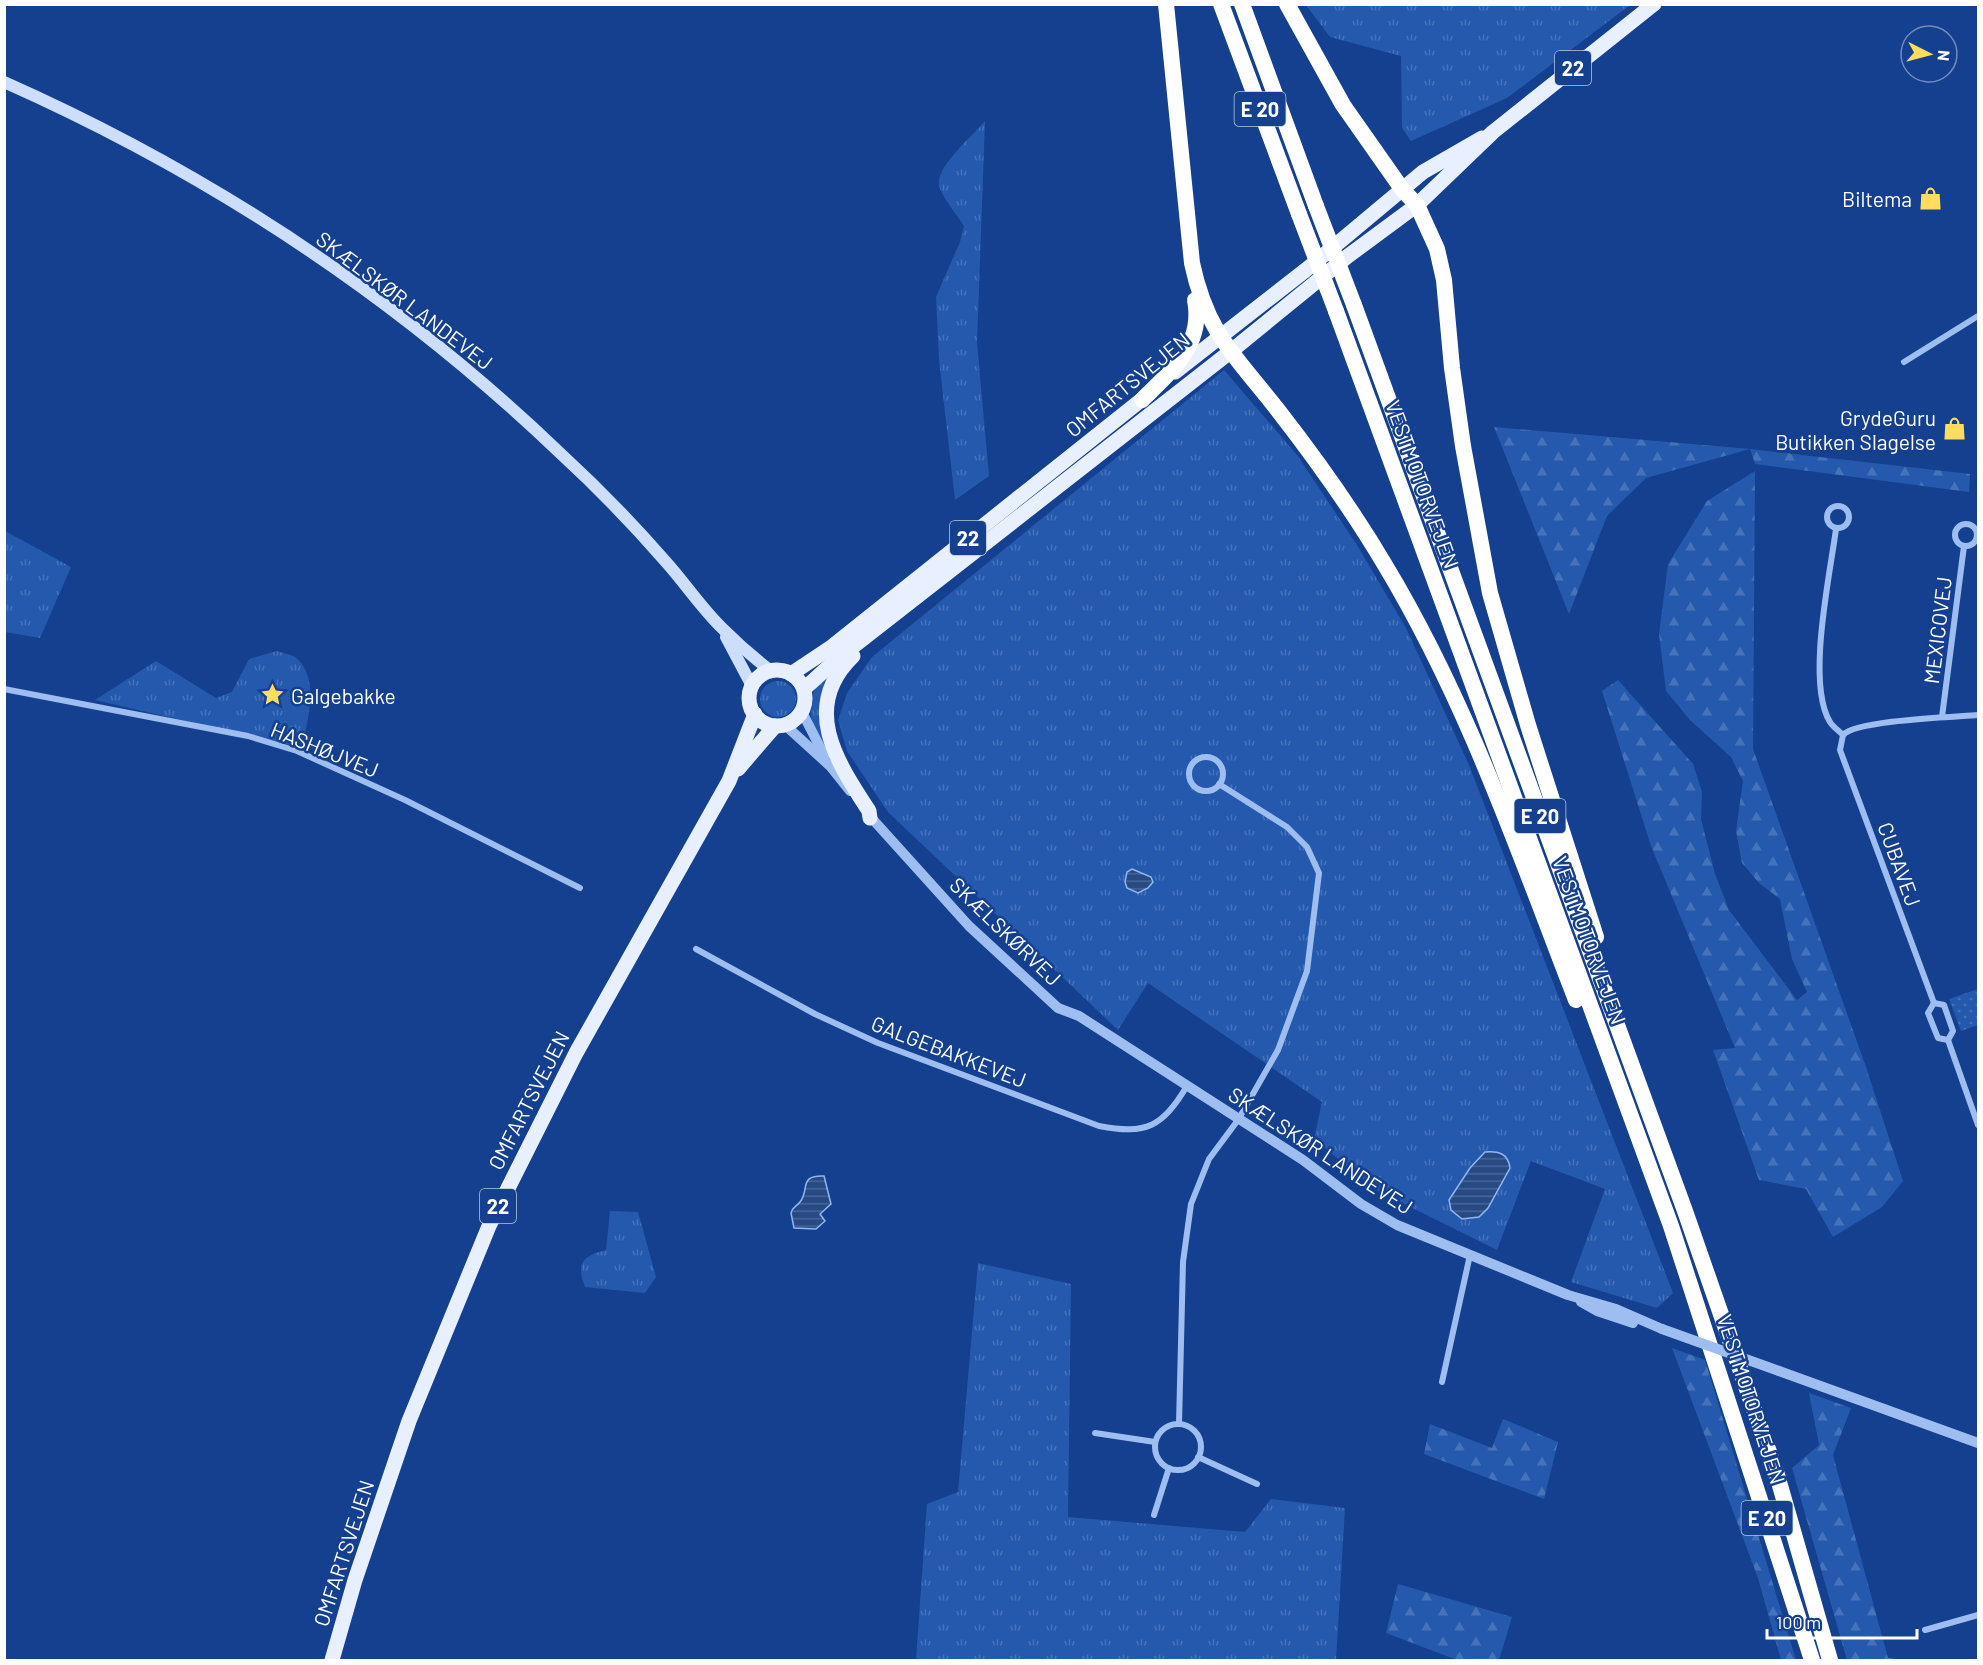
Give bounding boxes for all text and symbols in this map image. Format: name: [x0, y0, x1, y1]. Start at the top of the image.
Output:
north arrow: [1899, 24, 1959, 84]
text: N: [1934, 49, 1954, 62]
road number: 22: [1555, 51, 1591, 85]
road number: E 20: [1234, 92, 1286, 126]
shop icon: Biltema: [1917, 185, 1943, 211]
place label: Biltema: [1842, 186, 1912, 211]
street label: SKÆLSKØR LANDEVEJ: [312, 225, 498, 375]
street label: OMFARTSVEJEN: [1060, 326, 1194, 442]
street label: VESTMOTORVEJEN: [1381, 397, 1465, 571]
place label: GrydeGuru Butikken Slagelse: [1775, 405, 1936, 454]
shop icon: GrydeGuru Butikken Slagelse: [1941, 416, 1967, 442]
road number: 22: [950, 521, 986, 555]
street label: MEXICOVEJ: [1918, 575, 1956, 685]
place icon: Galgebakke: [260, 682, 286, 708]
place label: Galgebakke: [291, 683, 396, 708]
street label: HASHØJVEJ: [267, 716, 383, 782]
road number: E 20: [1514, 799, 1566, 833]
street label: CUBAVEJ: [1873, 819, 1927, 909]
street label: VESTMOTORVEJEN: [1548, 853, 1632, 1027]
street label: SKÆLSKØRVEJ: [945, 872, 1067, 990]
street label: GALGEBAKKEVEJ: [868, 1010, 1030, 1092]
street label: OMFARTSVEJEN: [482, 1026, 574, 1174]
street label: SKÆLSKØR LANDEVEJ: [1224, 1081, 1418, 1219]
road number: 22: [480, 1189, 516, 1223]
street label: VESTMOTORVEJEN: [1713, 1311, 1791, 1487]
street label: OMFARTSVEJEN: [308, 1477, 378, 1629]
road number: E 20: [1742, 1501, 1792, 1535]
scale bar: [1767, 1602, 1917, 1640]
text: 100 m: [1776, 1611, 1821, 1633]

